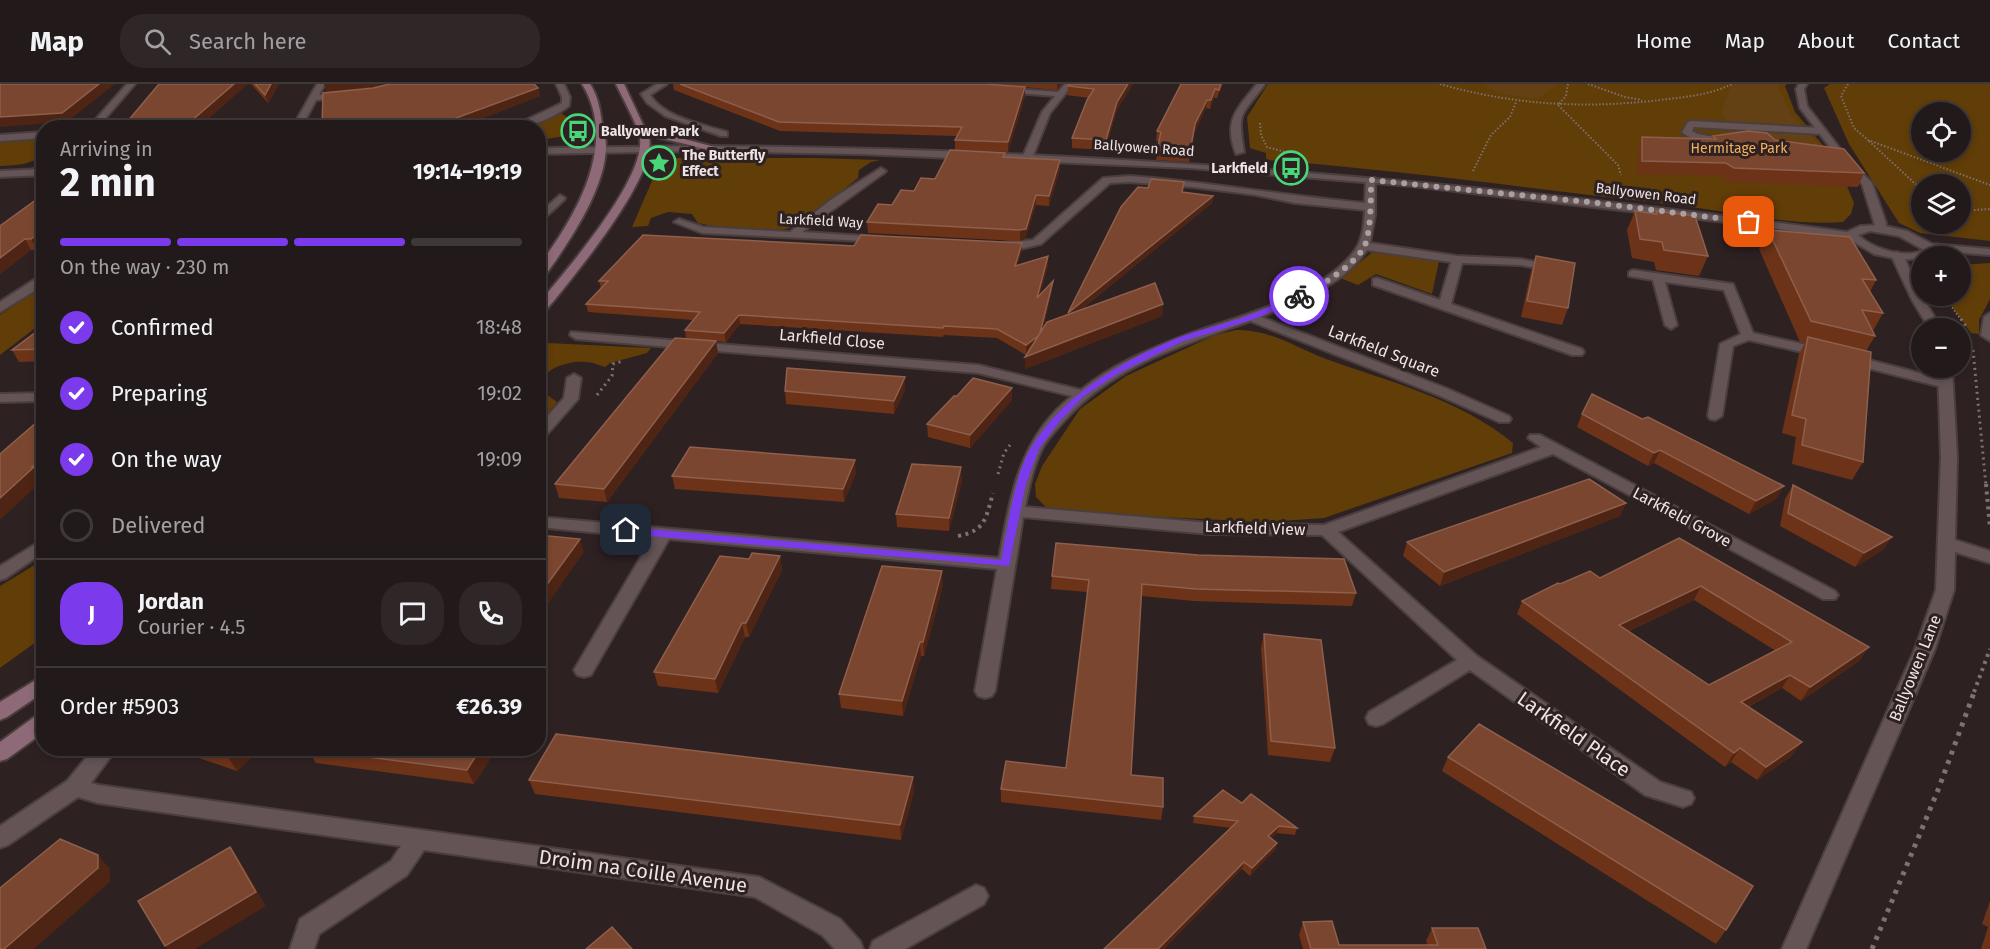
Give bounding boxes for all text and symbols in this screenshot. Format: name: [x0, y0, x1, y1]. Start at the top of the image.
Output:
search box: [120, 14, 540, 68]
text: Map: [30, 25, 84, 58]
icon: search: [141, 25, 174, 58]
text: Search here: [189, 28, 307, 55]
text: Home: [1636, 28, 1692, 54]
text: Map: [1725, 28, 1765, 54]
text: About: [1798, 28, 1855, 54]
text: Contact: [1888, 28, 1960, 54]
map controls: [1911, 102, 1971, 378]
button: locate: [1911, 102, 1971, 162]
bus stop icon: Ballyowen Park: [560, 113, 596, 149]
place label: Ballyowen Park: [601, 123, 699, 140]
street label: Ballyowen Road: [1093, 136, 1195, 160]
text: Arriving in: [60, 137, 153, 161]
park label: Hermitage Park: [1691, 140, 1788, 157]
place icon: The Butterfly Effect: [641, 145, 677, 181]
place label: The Butterfly Effect: [682, 147, 766, 180]
bus stop icon: Larkfield: [1273, 150, 1309, 186]
text: 19:14–19:19: [413, 158, 522, 185]
text: 2 min: [60, 160, 156, 206]
place label: Larkfield: [1211, 160, 1268, 177]
button: layers: [1911, 174, 1971, 234]
street label: Ballyowen Road: [1595, 179, 1697, 209]
pin: [1723, 196, 1774, 247]
icon: bag: [1732, 205, 1765, 238]
street label: Larkfield Way: [778, 210, 864, 232]
button: +: [1911, 246, 1971, 306]
text: On the way · 230 m: [60, 255, 229, 279]
courier: [1269, 266, 1329, 326]
icon: bike: [1283, 280, 1316, 313]
icon: check: [60, 311, 93, 344]
text: Confirmed: [111, 314, 214, 341]
text: 18:48: [476, 315, 522, 339]
button: −: [1911, 318, 1971, 378]
street label: Larkfield Square: [1326, 321, 1442, 381]
street label: Larkfield Close: [778, 325, 886, 353]
icon: check: [60, 377, 93, 410]
text: Preparing: [111, 380, 207, 407]
text: 19:02: [477, 381, 522, 405]
icon: check: [60, 443, 93, 476]
text: On the way: [111, 446, 222, 473]
text: 19:09: [477, 447, 522, 471]
street label: Larkfield Grove: [1629, 483, 1735, 551]
pin: [600, 504, 651, 555]
text: Delivered: [111, 512, 206, 539]
icon: home: [609, 513, 642, 546]
street label: Larkfield View: [1204, 517, 1306, 539]
button: chat: [381, 582, 444, 645]
button: phone: [459, 582, 522, 645]
text: Jordan: [138, 588, 204, 615]
text: J: [88, 600, 95, 627]
street label: Ballyowen Lane: [1885, 612, 1945, 724]
text: Courier · 4.5: [138, 615, 245, 639]
street label: Larkfield Place: [1513, 686, 1635, 782]
text: Order #5903: [60, 693, 179, 720]
text: €26.39: [456, 693, 522, 720]
street label: Droim na Coille Avenue: [537, 845, 749, 897]

